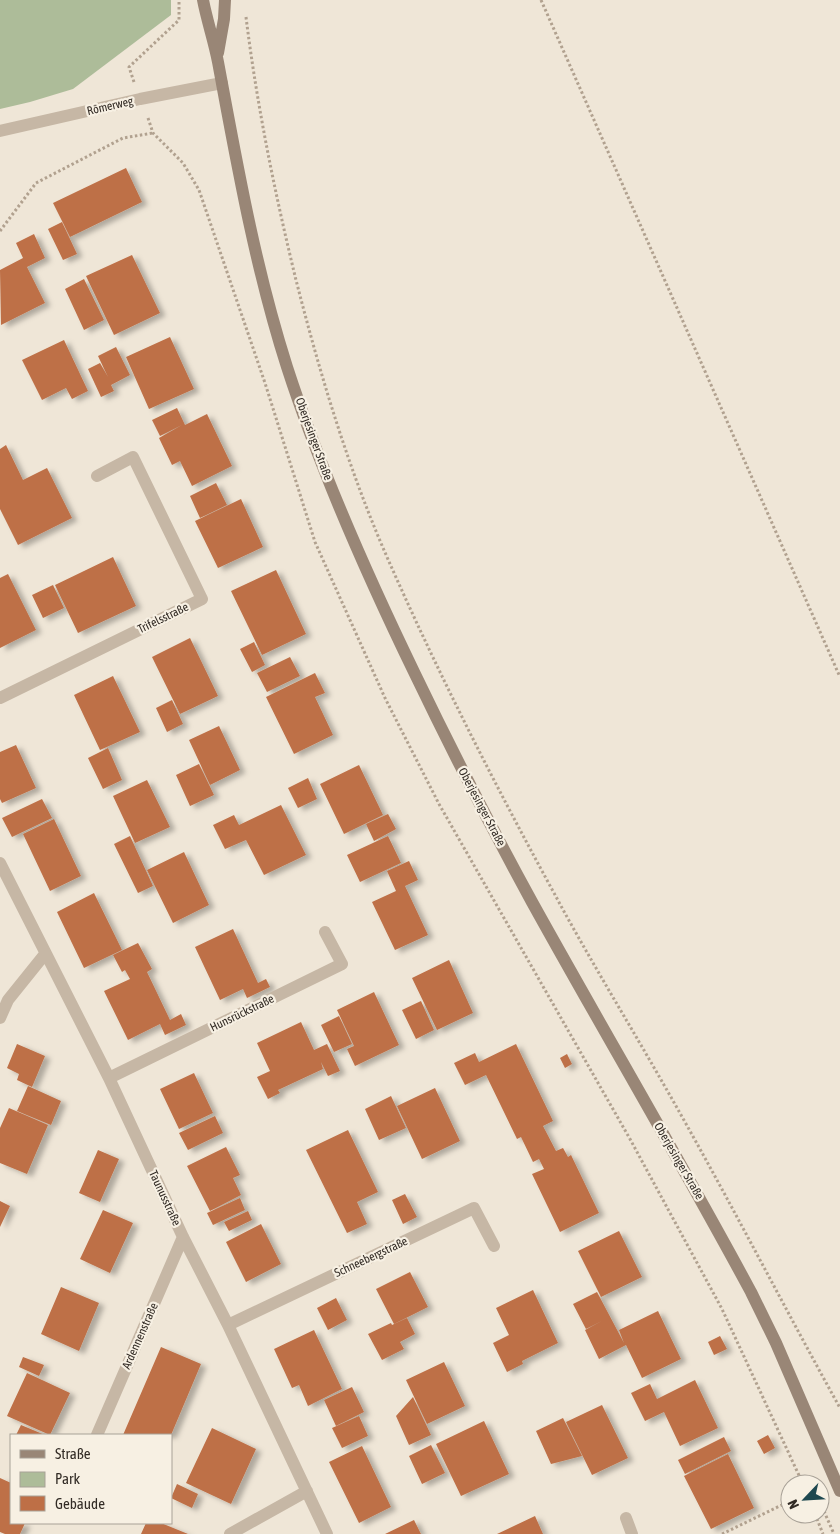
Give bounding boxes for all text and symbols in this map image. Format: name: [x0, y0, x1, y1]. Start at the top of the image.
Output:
street label: Römerweg: [86, 94, 135, 118]
street label: Oberjesinger Straße: [293, 396, 335, 482]
street label: Trifelsstraße: [135, 600, 191, 636]
street label: Oberjesinger Straße: [455, 765, 509, 849]
street label: Hunsrückstraße: [208, 991, 276, 1035]
street label: Oberjesinger Straße: [651, 1120, 707, 1202]
street label: Taunusstraße: [146, 1168, 184, 1228]
street label: Schneebergstraße: [332, 1234, 410, 1280]
street label: Ardennenstraße: [119, 1301, 161, 1371]
legend: [10, 1434, 172, 1524]
text: Straße: [55, 1445, 91, 1462]
text: Park: [55, 1470, 80, 1487]
north arrow: [780, 1474, 830, 1524]
text: Gebäude: [55, 1495, 105, 1512]
text: N: [784, 1497, 802, 1512]

